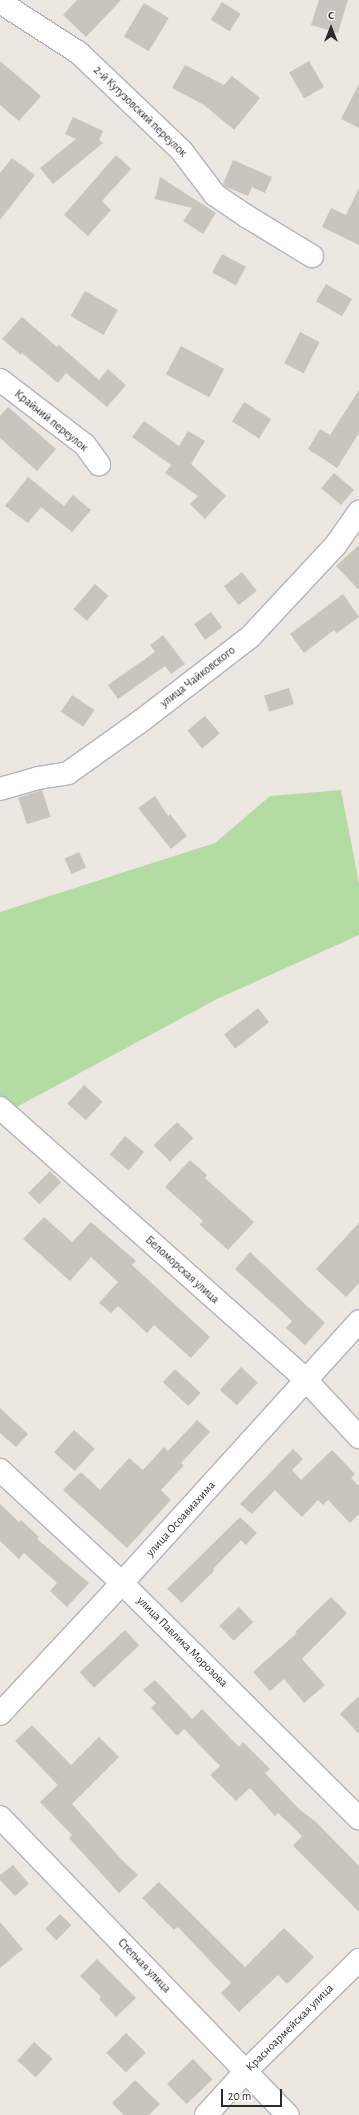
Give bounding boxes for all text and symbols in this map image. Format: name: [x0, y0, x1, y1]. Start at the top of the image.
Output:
north arrow: [311, 8, 351, 48]
text: С: [328, 10, 334, 21]
street label: 2-й Кутузовский переулок: [90, 64, 190, 160]
street label: Крайний переулок: [11, 387, 91, 455]
street label: улица Чайковского: [158, 643, 238, 711]
street label: Беломорская улица: [142, 1233, 222, 1307]
street label: улица Осоавиахима: [143, 1478, 219, 1560]
street label: улица Павлика Морозова: [134, 1594, 230, 1690]
street label: Степная улица: [114, 1936, 174, 1996]
street label: Красноармейская улица: [243, 1981, 337, 2075]
scale bar: [223, 2081, 284, 2107]
text: 20 m: [228, 2090, 251, 2102]

